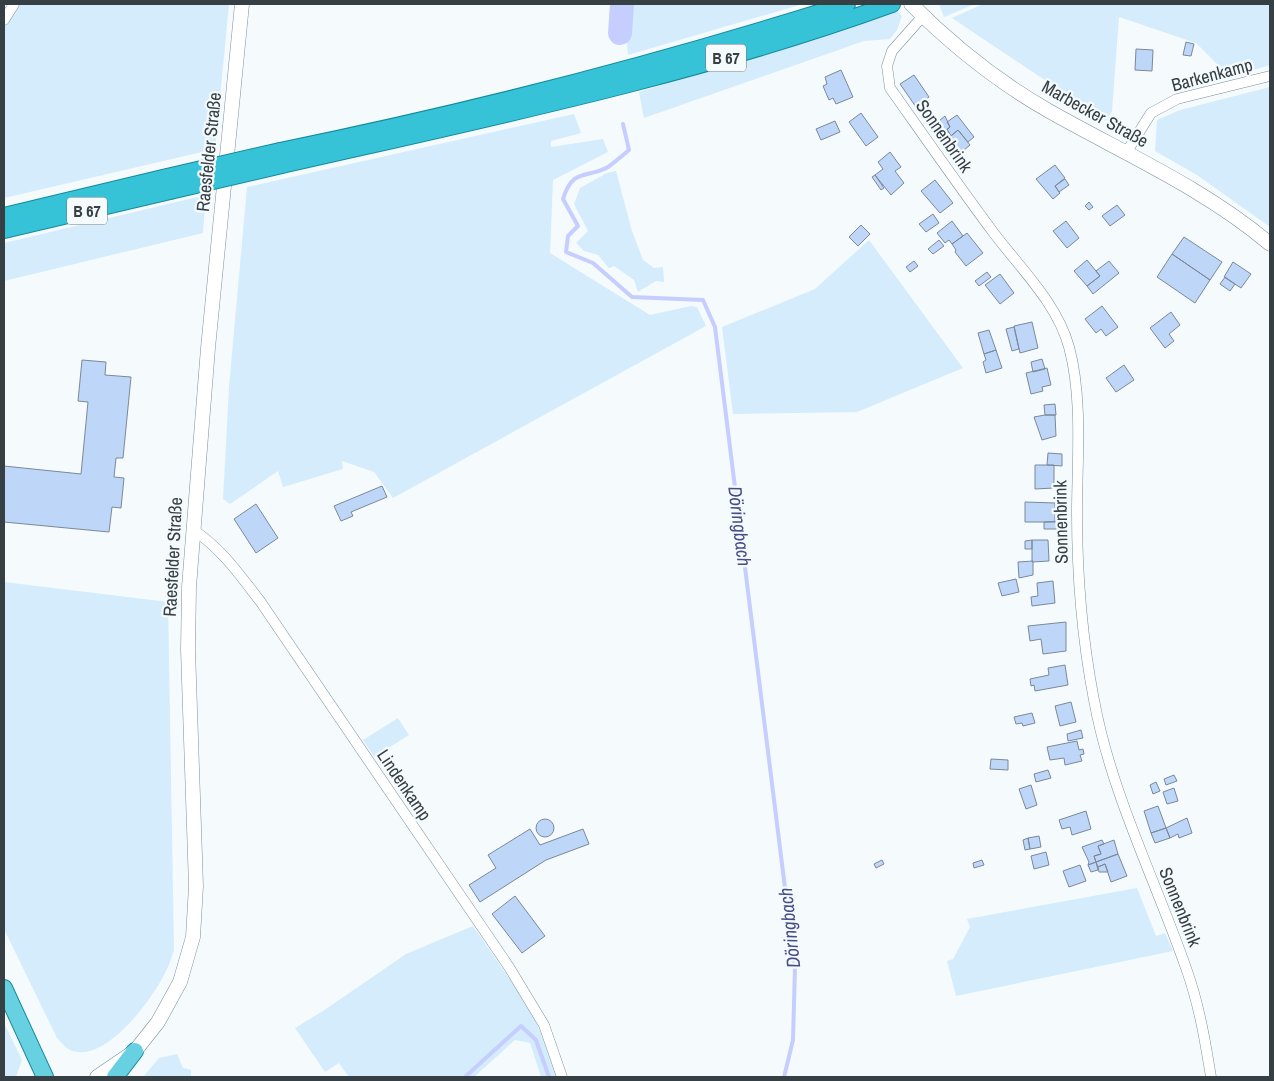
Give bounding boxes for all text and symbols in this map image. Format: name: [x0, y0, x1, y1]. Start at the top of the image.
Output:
road number: B 67: [706, 44, 746, 72]
street label: Barkenkamp: [1169, 52, 1255, 97]
street label: Marbecker Straße: [1038, 74, 1153, 153]
street label: Raesfelder Straße: [190, 91, 227, 213]
street label: Sonnenbrink: [910, 94, 979, 178]
road number: B 67: [67, 198, 107, 225]
street label: Sonnenbrink: [1047, 479, 1074, 564]
water label: Döringbach: [722, 484, 758, 568]
street label: Raesfelder Straße: [157, 497, 188, 617]
street label: Lindenkamp: [371, 744, 437, 825]
street label: Sonnenbrink: [1153, 863, 1208, 951]
water label: Döringbach: [772, 887, 806, 969]

